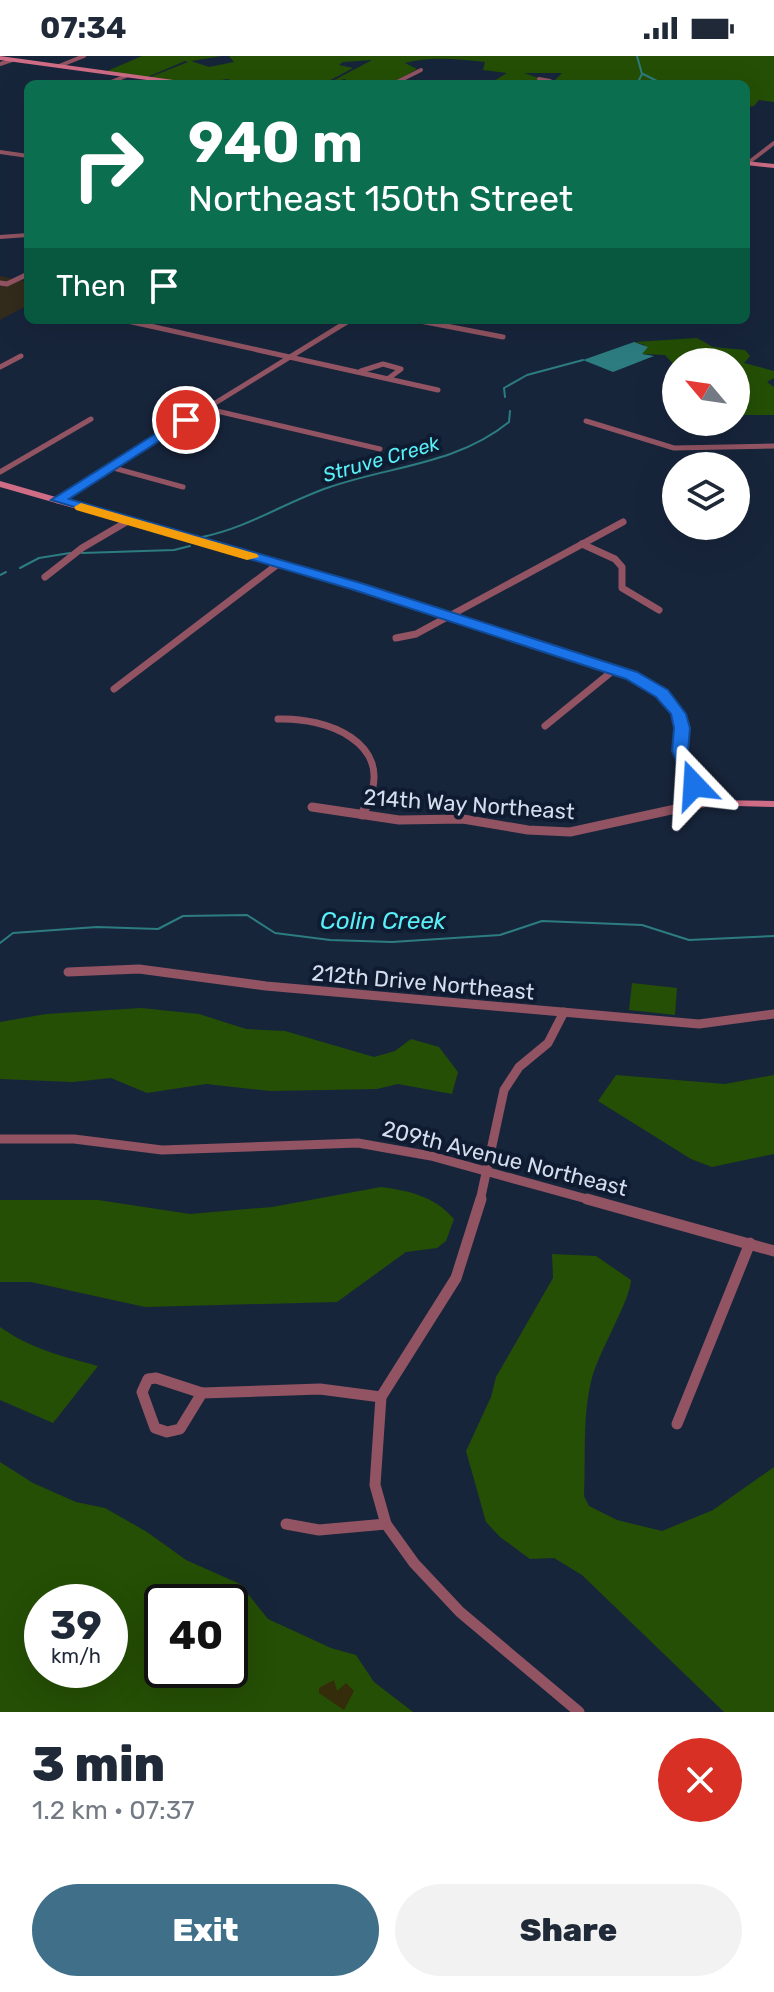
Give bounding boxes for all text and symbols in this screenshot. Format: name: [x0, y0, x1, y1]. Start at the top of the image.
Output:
text: 07:34: [40, 10, 127, 46]
text: 940 m: [188, 110, 363, 176]
icon: right: [56, 112, 160, 216]
text: Northeast 150th Street: [188, 177, 573, 220]
icon: arrive: [142, 264, 186, 308]
text: Then: [56, 268, 126, 304]
north arrow: [662, 348, 750, 436]
map controls: [662, 348, 750, 540]
pin: [152, 386, 220, 454]
icon: arrive: [164, 398, 208, 442]
water label: Struve Creek: [320, 431, 443, 487]
button: layers: [662, 452, 750, 540]
position arrow: [652, 743, 736, 827]
street label: 214th Way Northeast: [362, 784, 576, 825]
water label: Colin Creek: [320, 907, 447, 935]
street label: 212th Drive Northeast: [310, 959, 536, 1006]
street label: 209th Avenue Northeast: [379, 1115, 631, 1202]
speed limit sign: 40: [144, 1584, 248, 1688]
text: 39: [50, 1602, 102, 1649]
text: km/h: [51, 1644, 101, 1668]
text: 3 min: [32, 1736, 165, 1793]
button: close: [658, 1738, 742, 1822]
text: 1.2 km · 07:37: [32, 1795, 195, 1826]
button: Exit: [32, 1884, 379, 1976]
button: Share: [395, 1884, 742, 1976]

